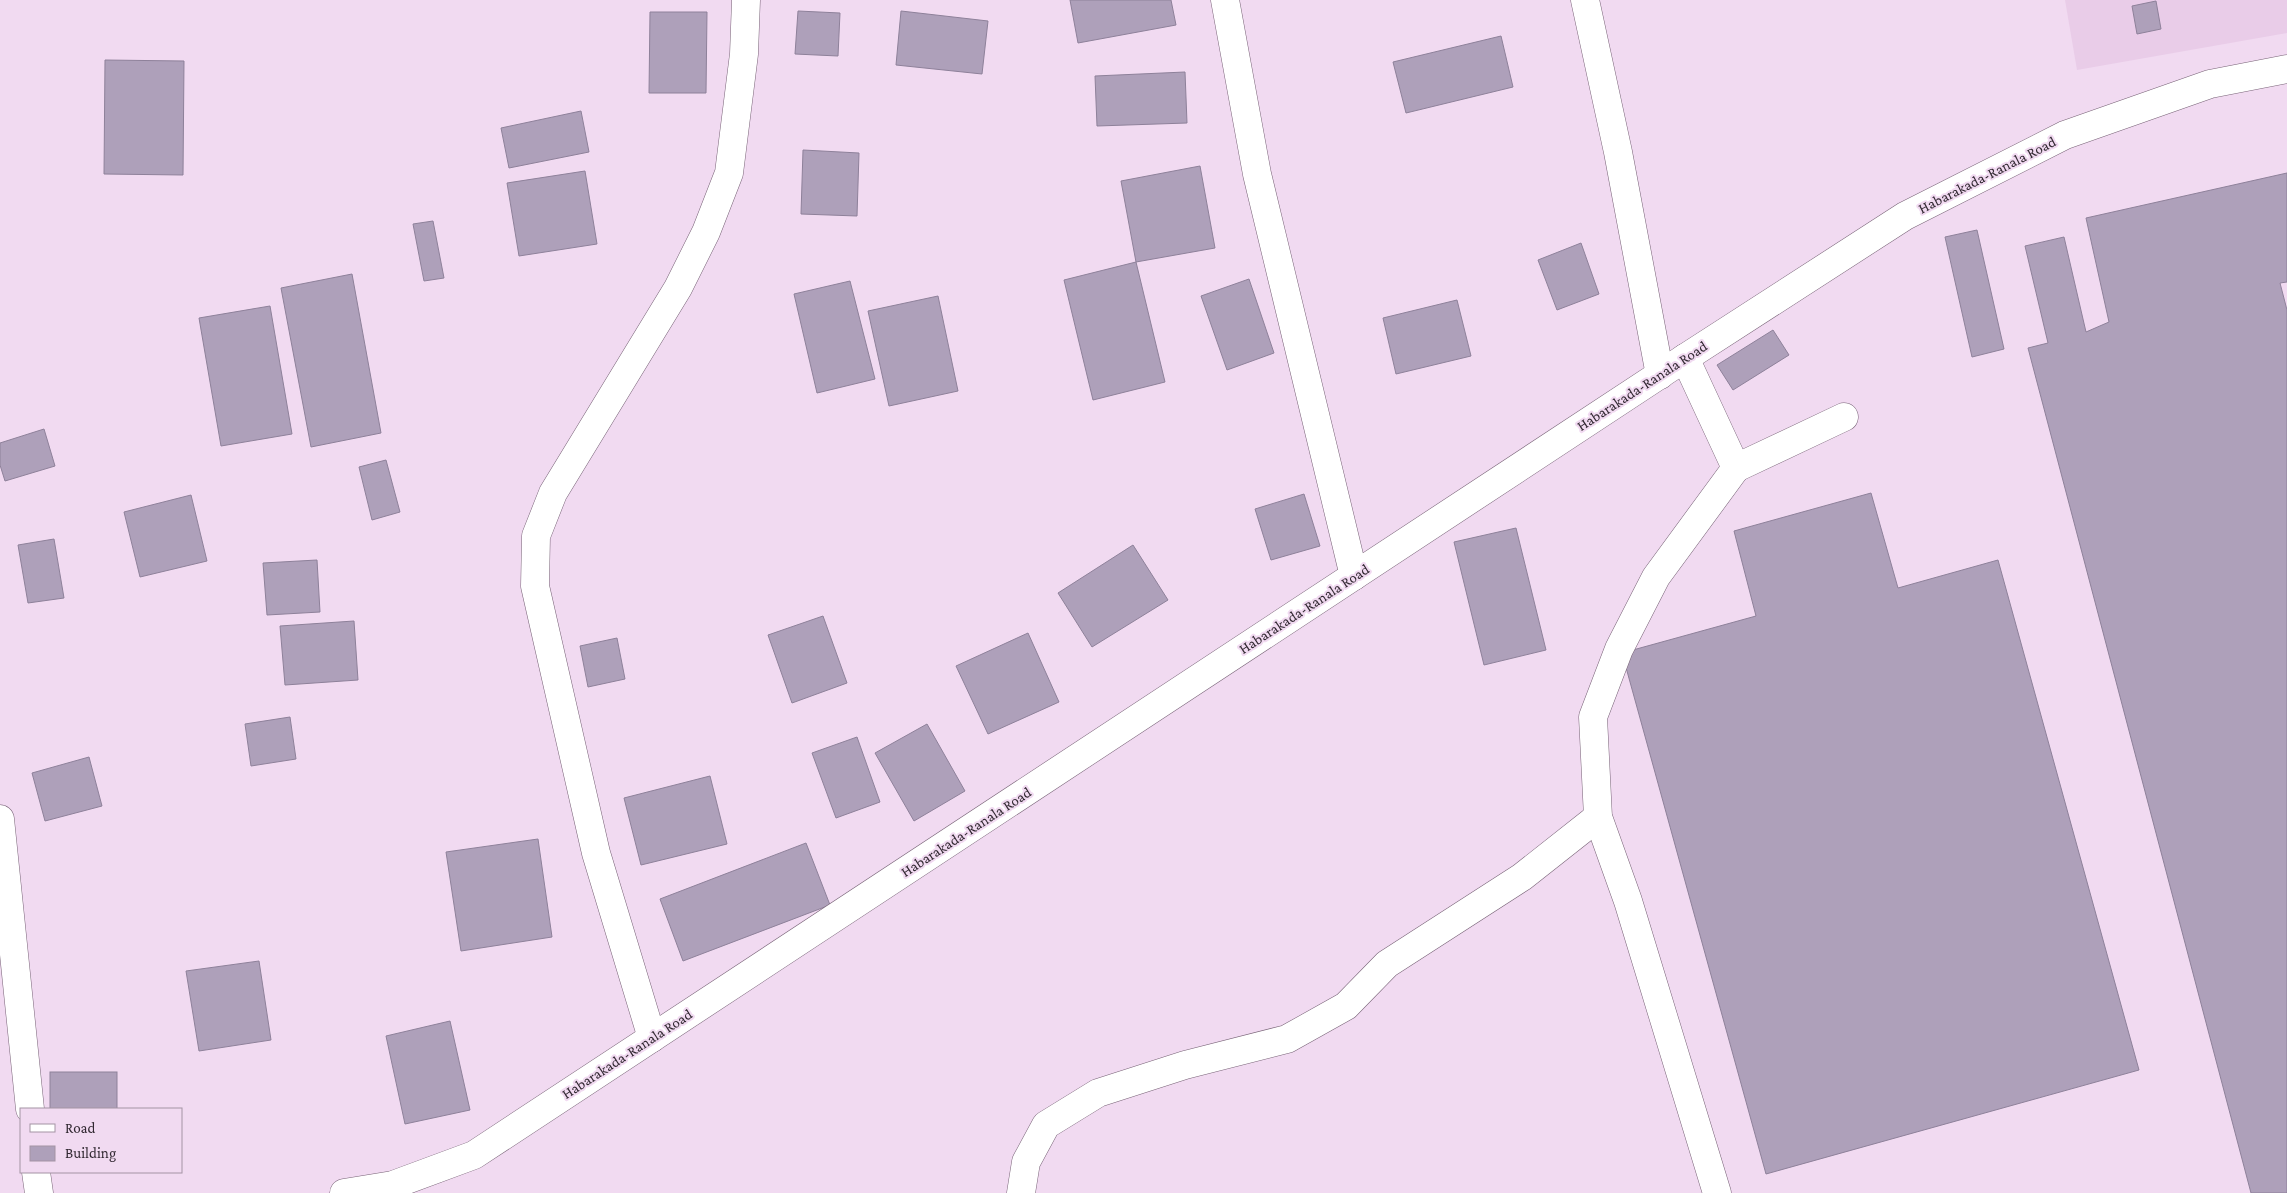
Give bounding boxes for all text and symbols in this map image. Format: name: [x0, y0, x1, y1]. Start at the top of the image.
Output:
street label: Habarakada-Ranala Road: [1916, 133, 2058, 217]
street label: Habarakada-Ranala Road: [1574, 338, 1710, 434]
street label: Habarakada-Ranala Road: [1236, 561, 1372, 657]
street label: Habarakada-Ranala Road: [898, 784, 1034, 880]
street label: Habarakada-Ranala Road: [559, 1006, 695, 1102]
legend: [20, 1108, 182, 1173]
text: Road: [65, 1120, 96, 1136]
text: Building: [65, 1145, 116, 1162]

